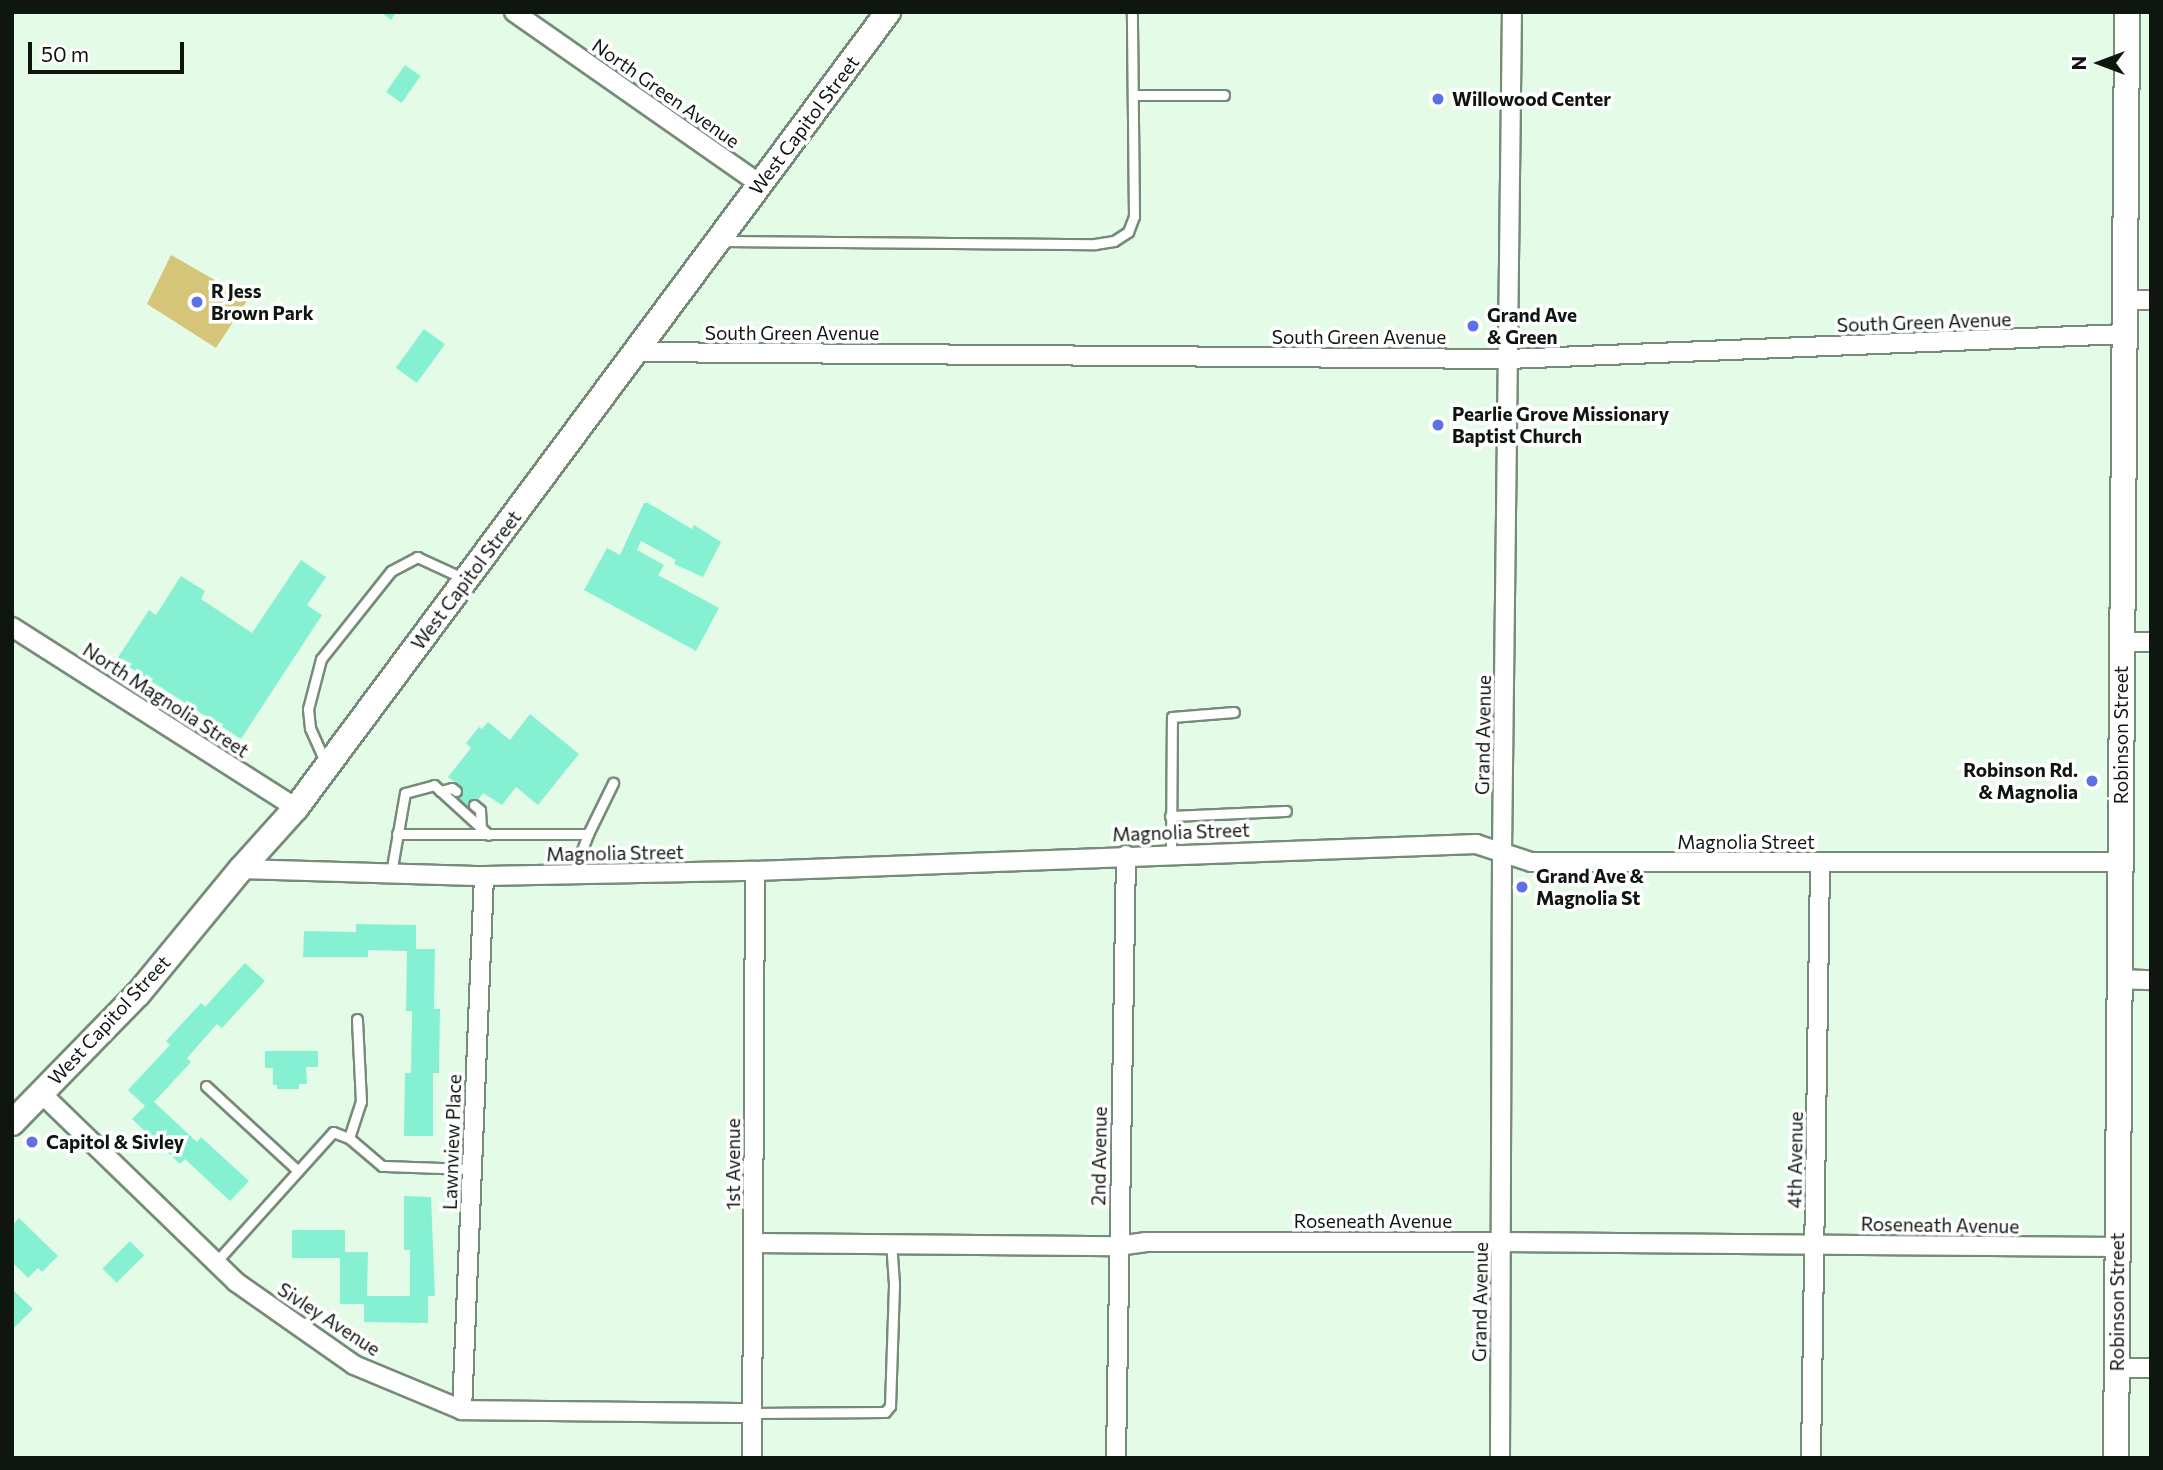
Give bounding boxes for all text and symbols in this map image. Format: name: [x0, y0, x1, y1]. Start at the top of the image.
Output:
scale bar: [32, 28, 187, 72]
north arrow: [2065, 28, 2135, 98]
street label: North Green Avenue: [588, 34, 744, 152]
text: 50 m: [41, 41, 89, 66]
street label: West Capitol Street: [744, 51, 864, 199]
text: N: [2067, 56, 2090, 70]
place label: Willowood Center: [1452, 88, 1611, 110]
marker: Willowood Center: [1430, 91, 1446, 107]
place label: R Jess Brown Park: [211, 280, 314, 324]
marker: R Jess Brown Park: [189, 294, 205, 310]
place label: Grand Ave & Green: [1487, 304, 1577, 348]
street label: South Green Avenue: [1836, 308, 2012, 336]
marker: Grand Ave & Green: [1465, 318, 1481, 334]
street label: South Green Avenue: [705, 322, 879, 344]
street label: South Green Avenue: [1272, 326, 1446, 348]
place label: Pearlie Grove Missionary Baptist Church: [1452, 403, 1669, 447]
marker: Pearlie Grove Missionary Baptist Church: [1430, 417, 1446, 433]
street label: West Capitol Street: [406, 506, 526, 654]
street label: North Magnolia Street: [79, 638, 253, 762]
street label: Robinson Street: [2110, 666, 2132, 804]
street label: Grand Avenue: [1471, 675, 1495, 795]
place label: Robinson Rd. & Magnolia: [1963, 759, 2078, 803]
marker: Robinson Rd. & Magnolia: [2084, 773, 2100, 789]
street label: Magnolia Street: [1112, 818, 1250, 846]
street label: Magnolia Street: [1677, 831, 1815, 853]
street label: Magnolia Street: [546, 840, 684, 866]
place label: Grand Ave & Magnolia St: [1536, 865, 1644, 909]
marker: Grand Ave & Magnolia St: [1514, 879, 1530, 895]
street label: West Capitol Street: [43, 951, 175, 1089]
street label: Lawnview Place: [438, 1074, 466, 1210]
street label: 2nd Avenue: [1087, 1106, 1111, 1206]
street label: 4th Avenue: [1783, 1111, 1807, 1209]
street label: 1st Avenue: [722, 1118, 744, 1210]
place label: Capitol & Sivley: [46, 1131, 184, 1153]
marker: Capitol & Sivley: [24, 1134, 40, 1150]
street label: Roseneath Avenue: [1294, 1210, 1452, 1232]
street label: Roseneath Avenue: [1861, 1212, 2019, 1238]
street label: Robinson Street: [2106, 1233, 2128, 1371]
street label: Grand Avenue: [1468, 1242, 1492, 1362]
street label: Sivley Avenue: [274, 1278, 384, 1360]

